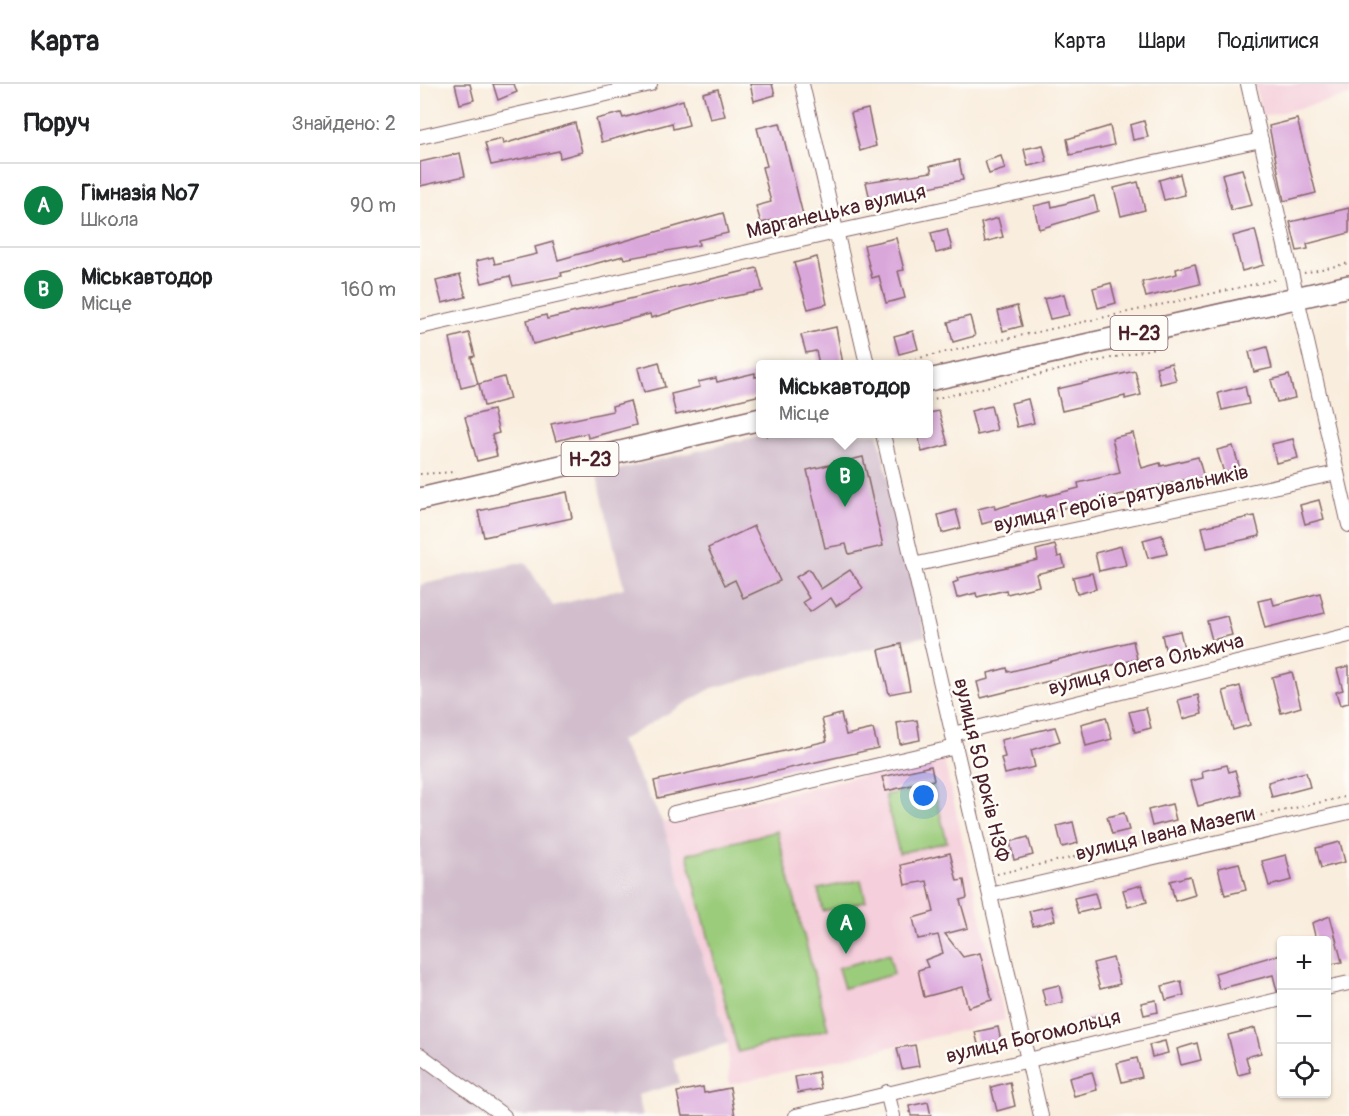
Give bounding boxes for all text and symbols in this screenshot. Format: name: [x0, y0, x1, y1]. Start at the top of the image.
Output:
text: Карта: [30, 24, 99, 59]
text: Карта: [1054, 28, 1106, 55]
text: Шари: [1139, 28, 1185, 55]
text: Поділитися: [1218, 28, 1319, 55]
text: Поруч: [24, 107, 90, 139]
text: Знайдено: 2: [292, 111, 396, 136]
street label: Марганецька вулиця: [744, 178, 928, 245]
text: Гімназія №7: [81, 179, 199, 207]
text: A: [37, 193, 50, 218]
text: 90 m: [350, 193, 396, 218]
text: Школа: [81, 207, 138, 232]
text: Міськавтодор: [81, 263, 213, 291]
text: B: [38, 277, 49, 302]
text: 160 m: [341, 277, 396, 302]
text: Місце: [81, 291, 132, 316]
road number: Н-23: [1110, 316, 1168, 350]
popup: [756, 360, 933, 438]
text: Міськавтодор: [779, 373, 910, 401]
text: Місце: [779, 401, 829, 426]
road number: Н-23: [562, 442, 618, 476]
pin: B: [826, 458, 864, 507]
street label: вулиця Героїв-рятувальників: [991, 458, 1251, 539]
street label: вулиця Олега Ольжича: [1045, 627, 1247, 702]
street label: вулиця 50 років НЗФ: [947, 675, 1016, 865]
your location: [909, 781, 938, 810]
street label: вулиця Івана Мазепи: [1073, 800, 1258, 867]
pin: A: [826, 904, 866, 954]
map controls: [1277, 936, 1331, 1098]
button: +: [1277, 936, 1331, 990]
button: −: [1277, 990, 1331, 1044]
street label: вулиця Богомольця: [943, 1003, 1123, 1070]
button: locate: [1277, 1044, 1331, 1098]

